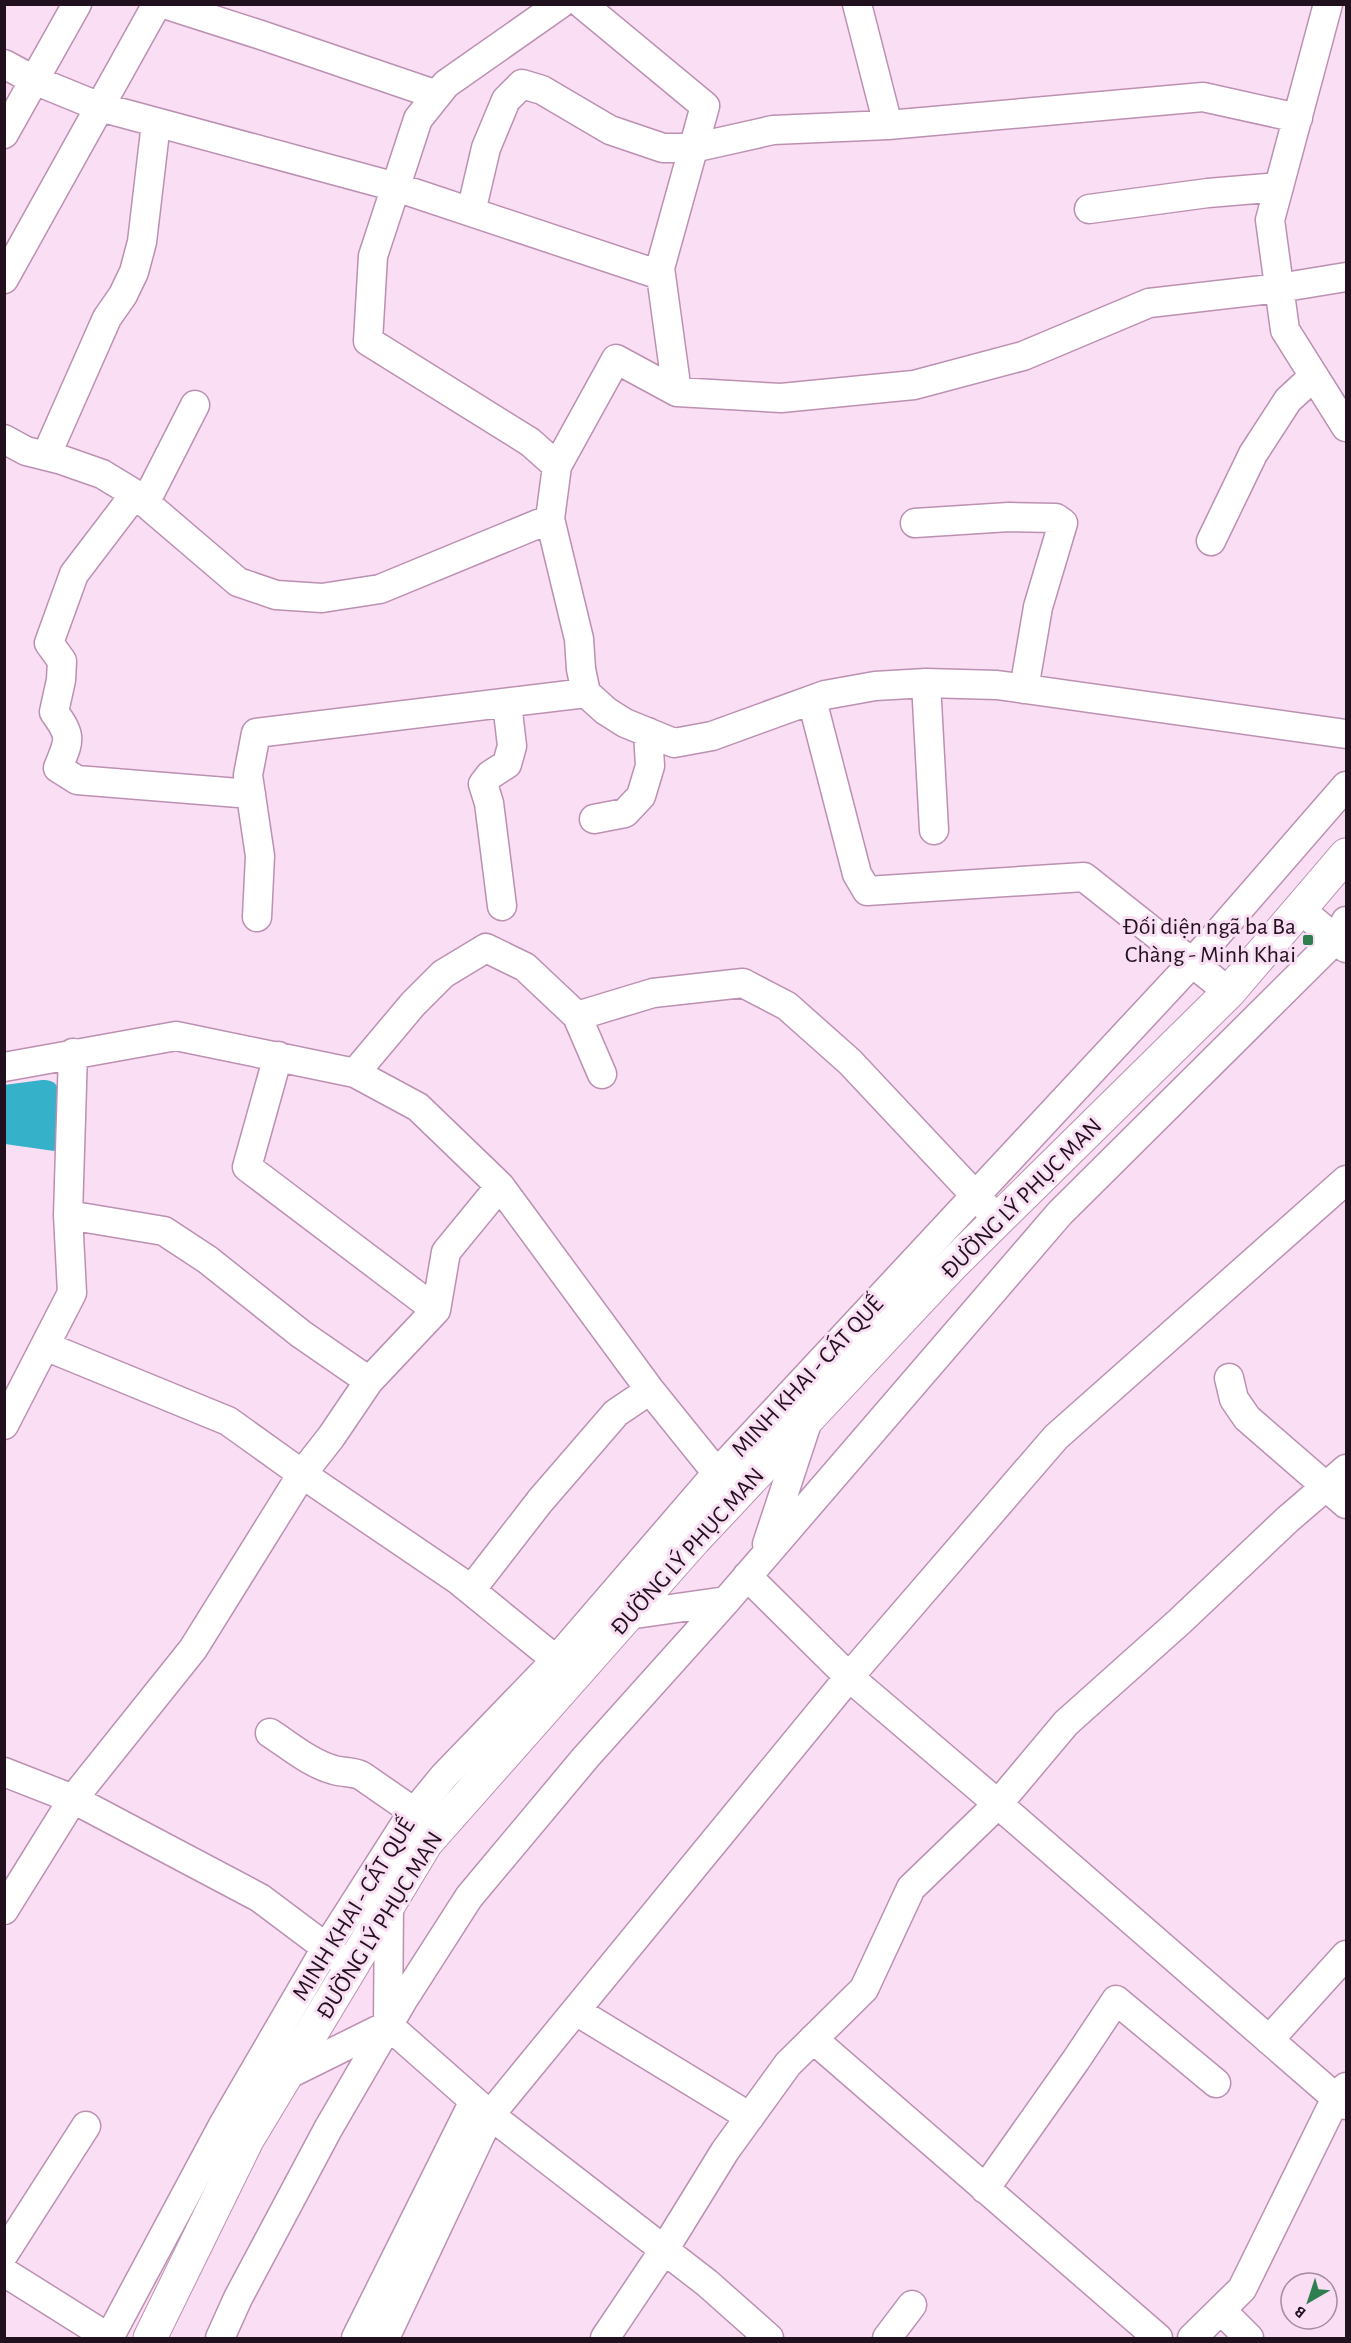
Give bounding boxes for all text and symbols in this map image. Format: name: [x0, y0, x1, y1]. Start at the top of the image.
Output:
place label: Đối diện ngã ba Ba Chàng - Minh Khai: [1123, 915, 1296, 967]
marker: Đối diện ngã ba Ba Chàng - Minh Khai: [1301, 933, 1315, 947]
street label: ĐƯỜNG LÝ PHỤC MAN: [935, 1112, 1107, 1284]
street label: MINH KHAI - CÁT QUẾ: [724, 1289, 888, 1462]
street label: ĐƯỜNG LÝ PHỤC MAN: [605, 1462, 769, 1640]
street label: MINH KHAI - CÁT QUẾ: [285, 1812, 420, 2005]
street label: ĐƯỜNG LÝ PHỤC MAN: [311, 1826, 447, 2024]
north arrow: [1279, 2271, 1339, 2331]
text: B: [1292, 2303, 1309, 2321]

